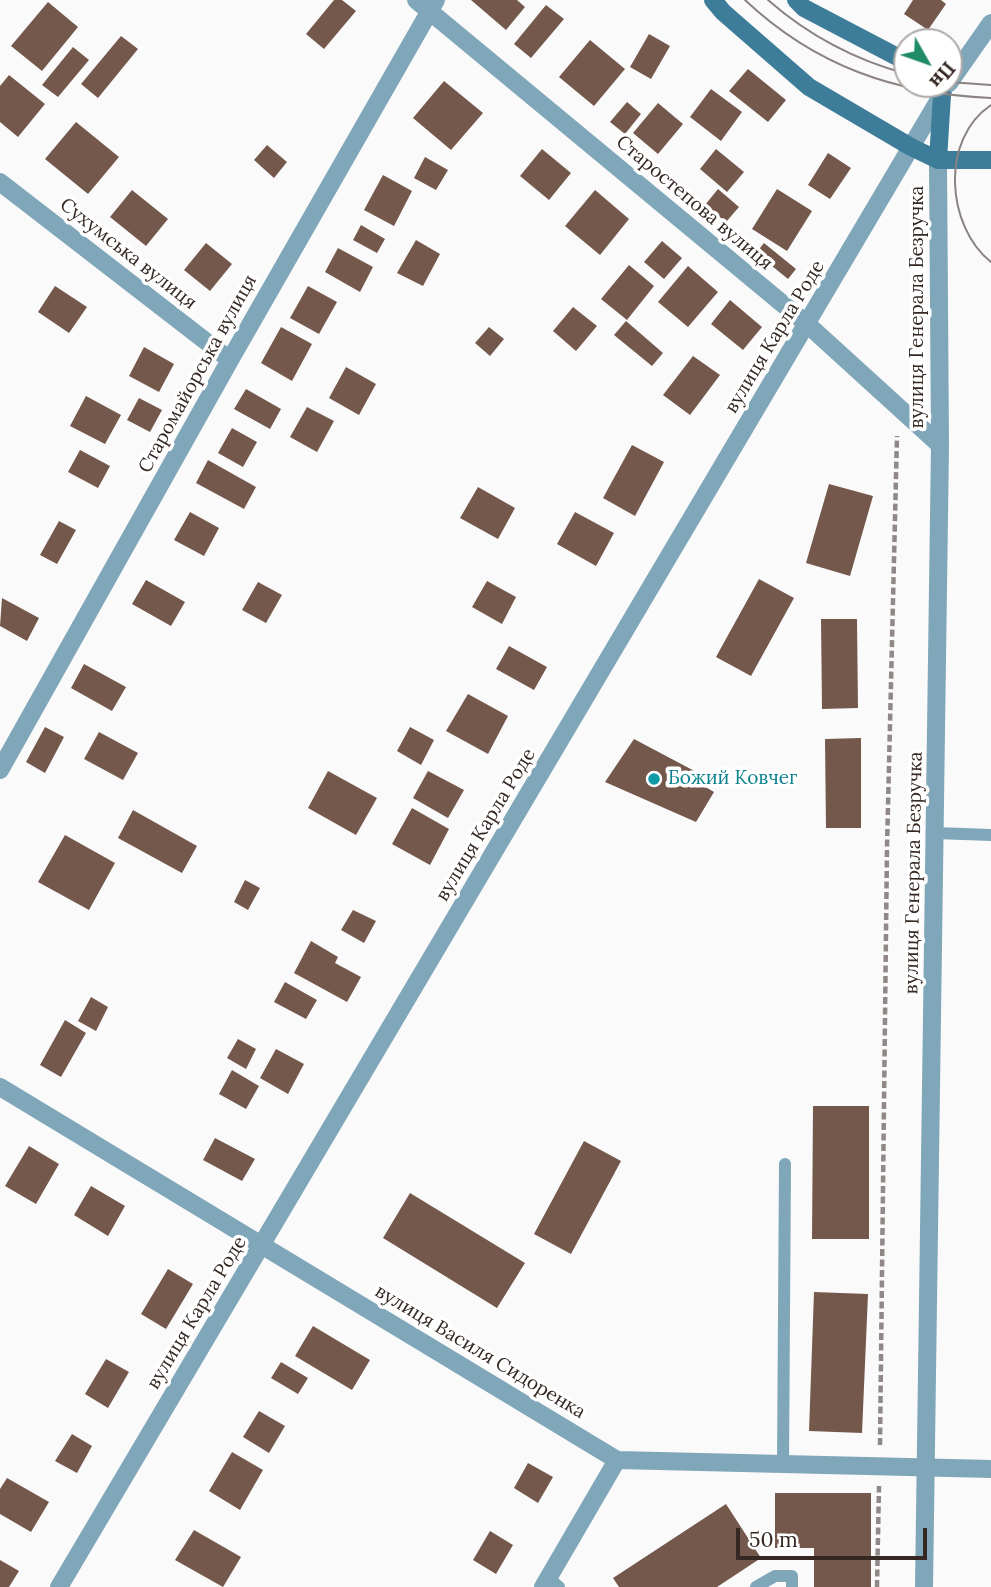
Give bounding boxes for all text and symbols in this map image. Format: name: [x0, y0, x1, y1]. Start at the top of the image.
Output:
north arrow: [893, 28, 963, 98]
text: Пн: [925, 57, 961, 93]
street label: Старостепова вулиця: [611, 131, 777, 275]
street label: вулиця Генерала Безручка: [907, 186, 929, 428]
street label: Сухумська вулиця: [55, 194, 201, 314]
street label: вулиця Карла Роде: [720, 256, 830, 418]
street label: Старомайорська вулиця: [134, 271, 262, 477]
street label: вулиця Карла Роде: [431, 744, 541, 906]
street label: вулиця Генерала Безручка: [900, 751, 928, 995]
place label: Божий Ковчег: [668, 768, 797, 790]
marker: Божий Ковчег: [646, 771, 662, 787]
street label: вулиця Карла Роде: [142, 1232, 252, 1394]
street label: вулиця Василя Сидоренка: [371, 1280, 589, 1424]
scale bar: [739, 1514, 930, 1558]
text: 50 m: [749, 1526, 798, 1553]

